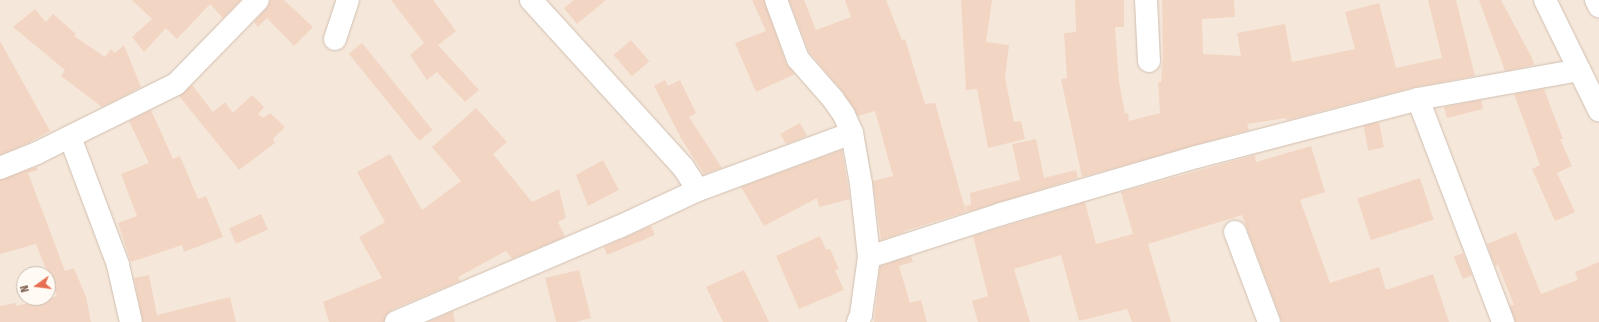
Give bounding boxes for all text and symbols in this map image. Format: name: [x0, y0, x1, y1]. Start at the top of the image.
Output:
north arrow: [16, 266, 56, 306]
text: N: [18, 284, 32, 294]

